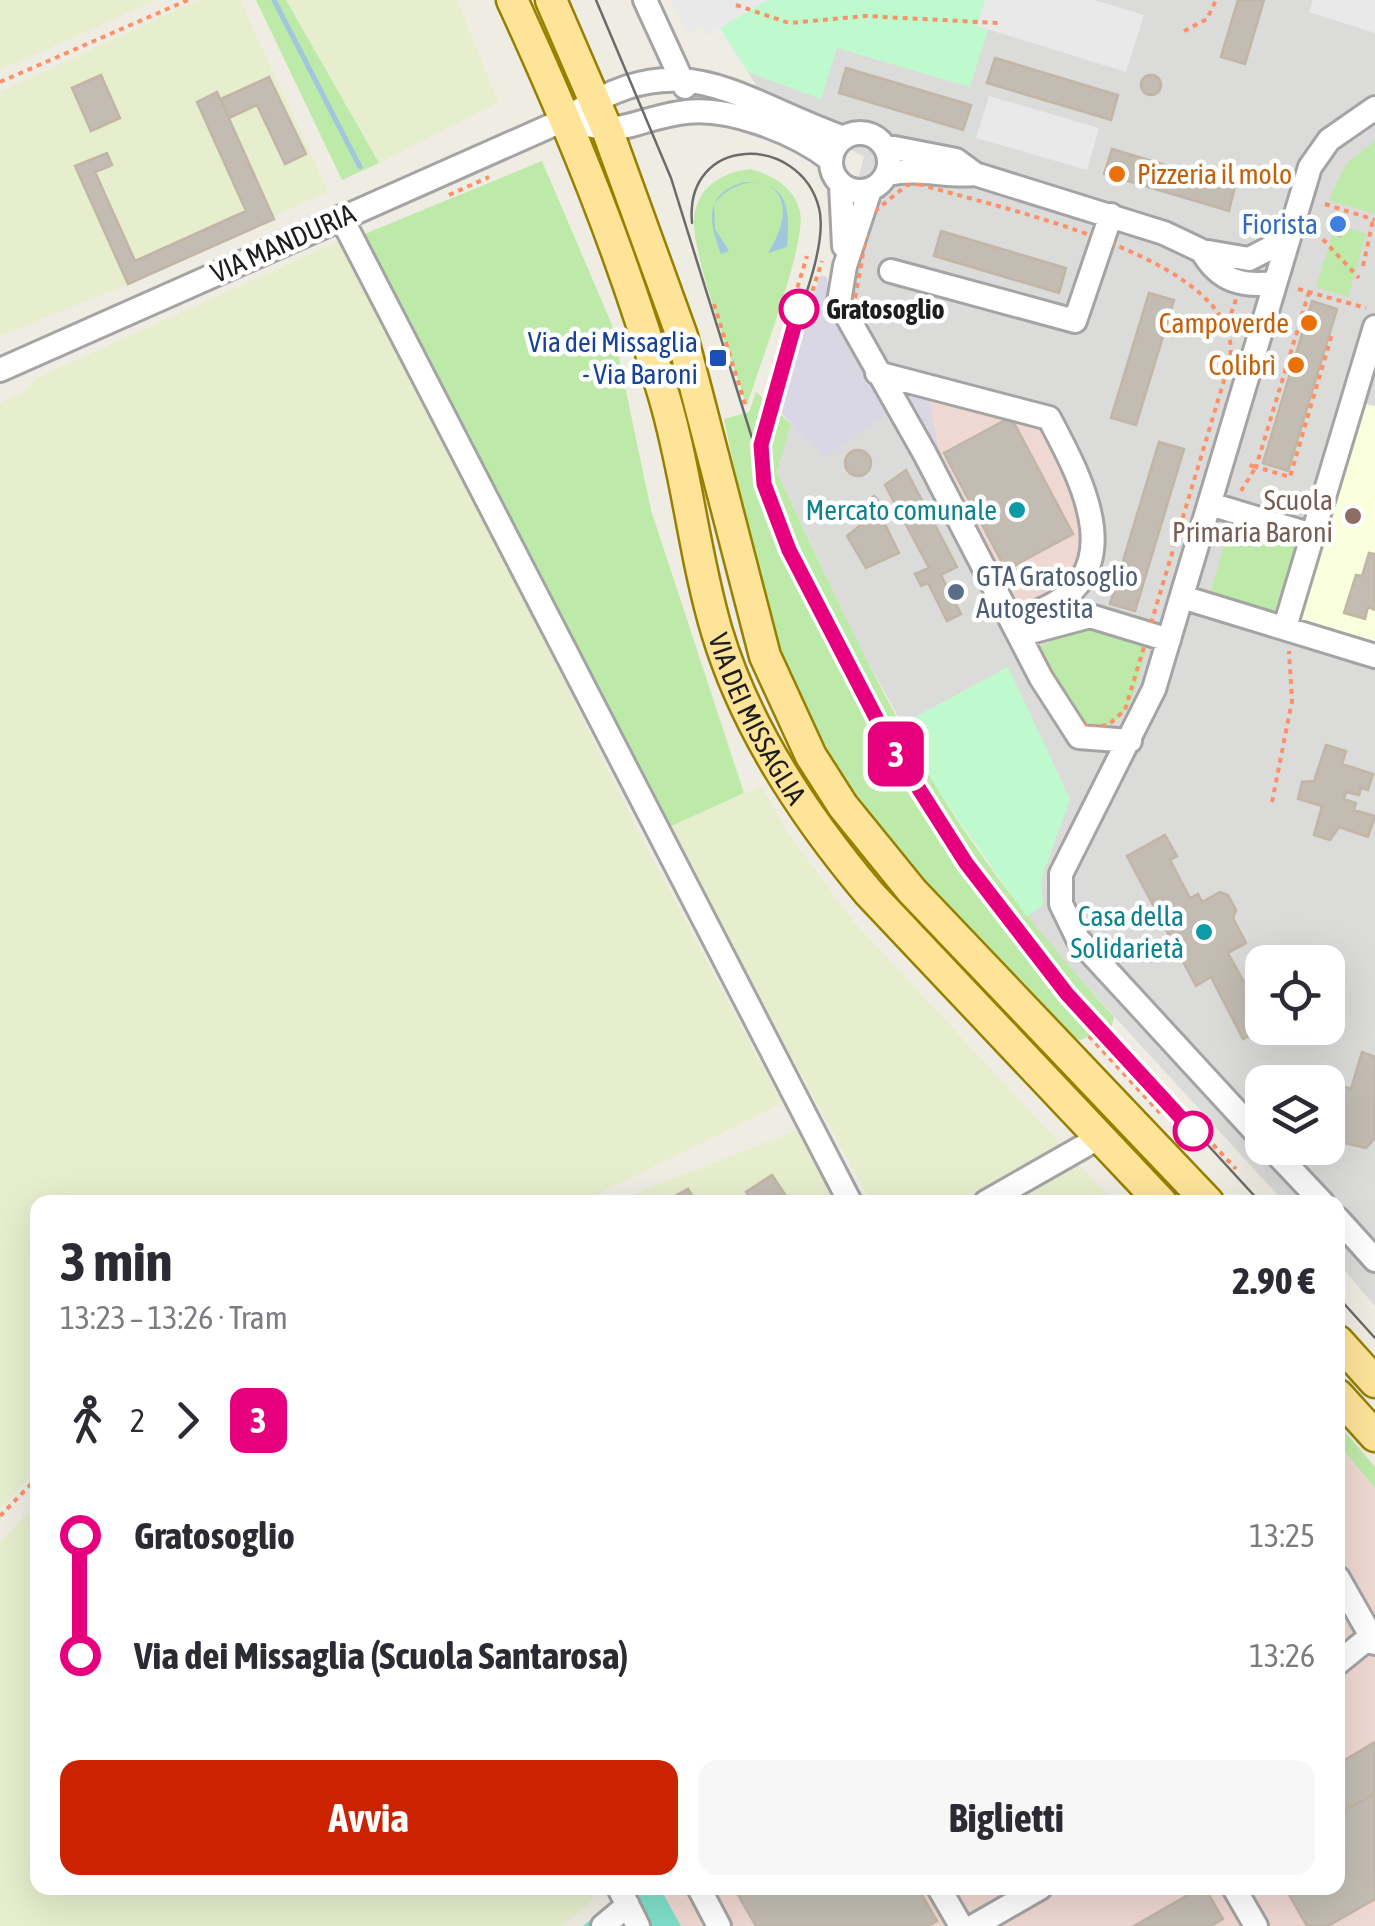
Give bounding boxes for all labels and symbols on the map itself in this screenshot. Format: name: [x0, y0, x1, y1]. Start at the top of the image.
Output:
place label: Pizzeria il molo: [1137, 158, 1292, 190]
marker: Pizzeria il molo: [1106, 163, 1128, 185]
street label: VIA MANDURIA: [206, 197, 360, 289]
place label: Fiorista: [1241, 208, 1318, 240]
marker: Fiorista: [1327, 213, 1349, 235]
marker: Gratosoglio: [780, 290, 818, 328]
place label: Gratosoglio: [826, 293, 945, 325]
place label: Campoverde: [1159, 307, 1289, 339]
marker: Campoverde: [1298, 312, 1320, 334]
place label: Via dei Missaglia - Via Baroni: [528, 326, 698, 390]
marker: Via dei Missaglia - Via Baroni: [707, 347, 729, 369]
place label: Colibrì: [1208, 349, 1276, 381]
marker: Colibrì: [1285, 354, 1307, 376]
place label: Scuola Primaria Baroni: [1172, 484, 1333, 548]
place label: Mercato comunale: [805, 494, 997, 526]
marker: Mercato comunale: [1006, 499, 1028, 521]
marker: Scuola Primaria Baroni: [1342, 505, 1364, 527]
place label: GTA Gratosoglio Autogestita: [976, 560, 1138, 624]
marker: GTA Gratosoglio Autogestita: [945, 581, 967, 603]
street label: VIA DEI MISSAGLIA: [702, 629, 813, 810]
line badge: 3: [864, 722, 928, 786]
place label: Casa della Solidarietà: [1070, 900, 1184, 964]
marker: Casa della Solidarietà: [1193, 921, 1215, 943]
unlabelled marker: [1174, 1112, 1212, 1150]

